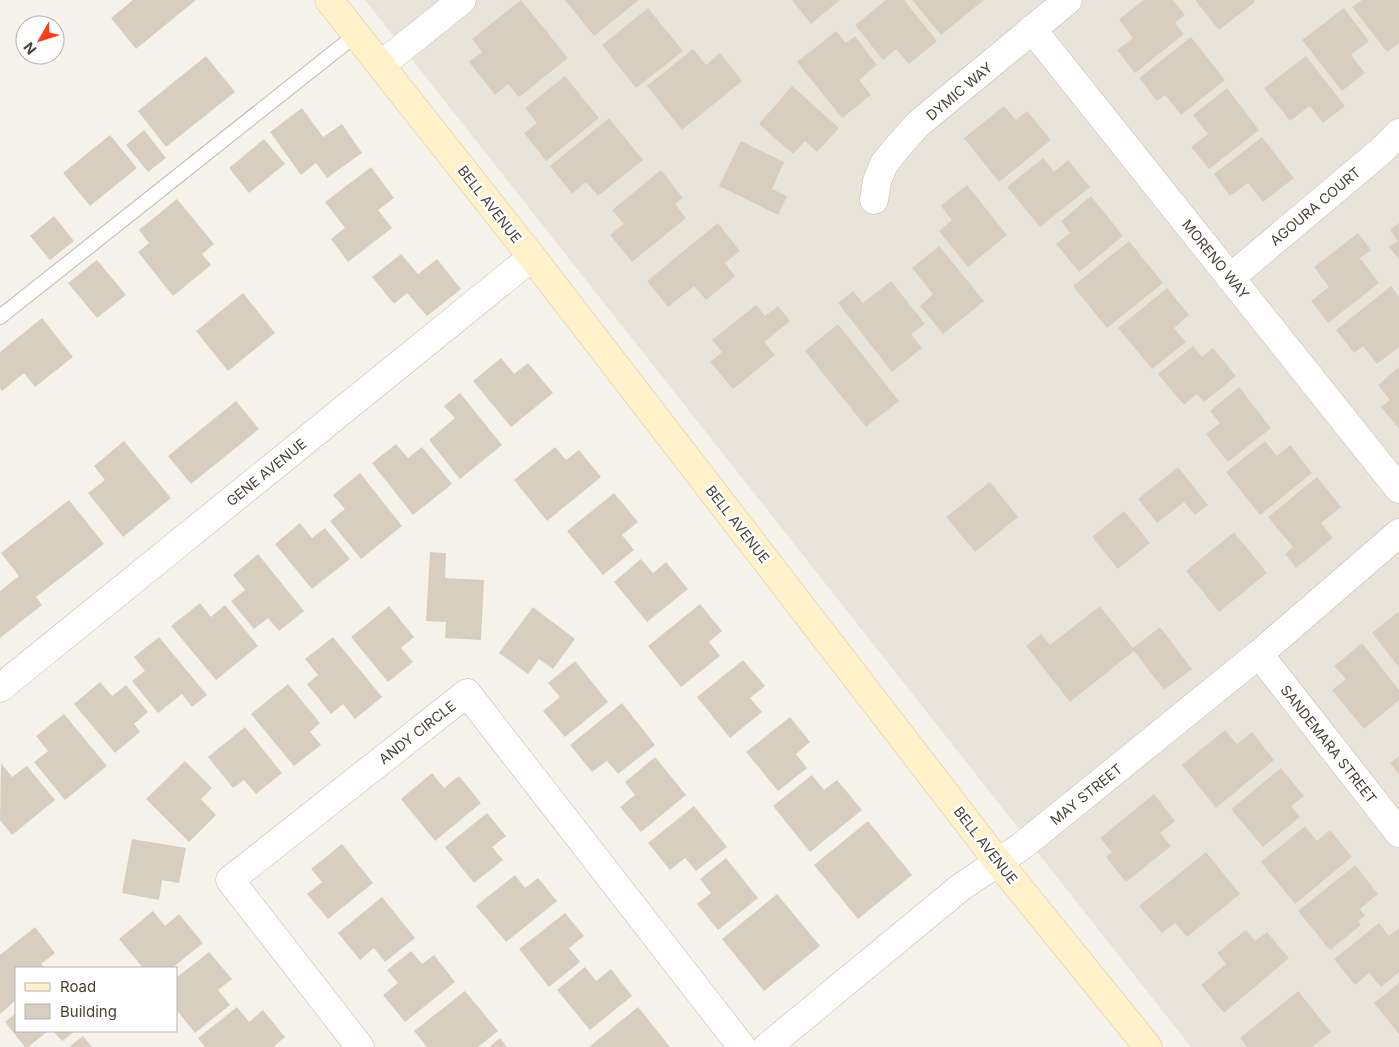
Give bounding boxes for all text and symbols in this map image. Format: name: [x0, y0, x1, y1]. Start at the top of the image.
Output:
north arrow: [15, 15, 65, 65]
text: N: [20, 39, 39, 58]
street label: DYMIC WAY: [923, 58, 996, 123]
street label: BELL AVENUE: [455, 162, 525, 246]
street label: AGOURA COURT: [1266, 163, 1364, 249]
street label: MORENO WAY: [1179, 216, 1253, 302]
street label: GENE AVENUE: [223, 435, 309, 509]
street label: BELL AVENUE: [703, 482, 773, 566]
street label: SANDEMARA STREET: [1278, 681, 1380, 807]
street label: ANDY CIRCLE: [375, 697, 459, 767]
street label: MAY STREET: [1047, 760, 1125, 828]
street label: BELL AVENUE: [951, 803, 1021, 887]
legend: [15, 967, 178, 1032]
text: Road: [60, 977, 96, 996]
text: Building: [60, 1002, 117, 1021]

